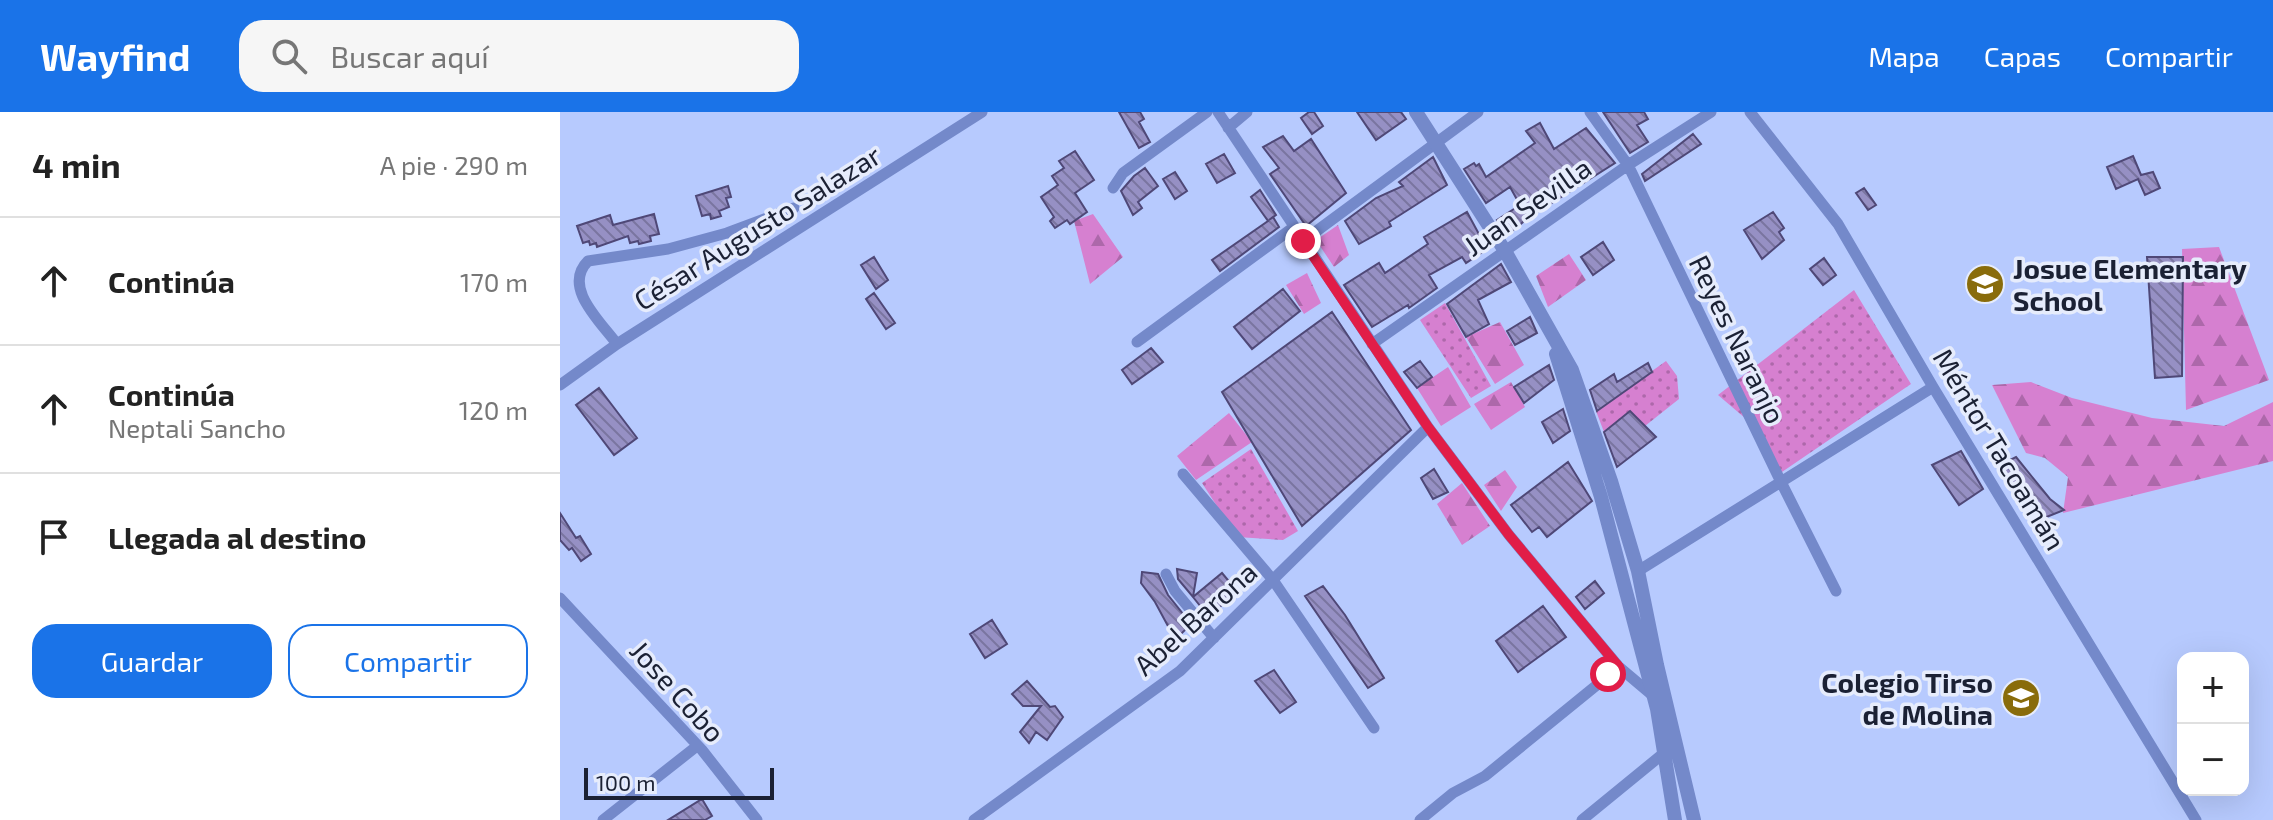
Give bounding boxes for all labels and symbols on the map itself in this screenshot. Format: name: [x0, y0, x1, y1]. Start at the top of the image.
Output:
street label: César Augusto Salazar: [627, 137, 887, 317]
street label: Juan Sevilla: [1457, 150, 1597, 262]
route end: [1285, 223, 1321, 259]
street label: Reyes Naranjo: [1683, 249, 1793, 429]
place label: Josue Elementary School: [2013, 251, 2247, 317]
school or university icon: Josue Elementary School: [1964, 263, 2006, 305]
street label: Méntor Tacoamán: [1927, 342, 2073, 556]
street label: Abel Barona: [1127, 554, 1263, 682]
street label: Jose Cobo: [624, 633, 732, 749]
route start: [1590, 656, 1626, 692]
place label: Colegio Tirso de Molina: [1821, 665, 1993, 731]
school or university icon: Colegio Tirso de Molina: [2000, 677, 2042, 719]
scale bar: [584, 764, 774, 800]

